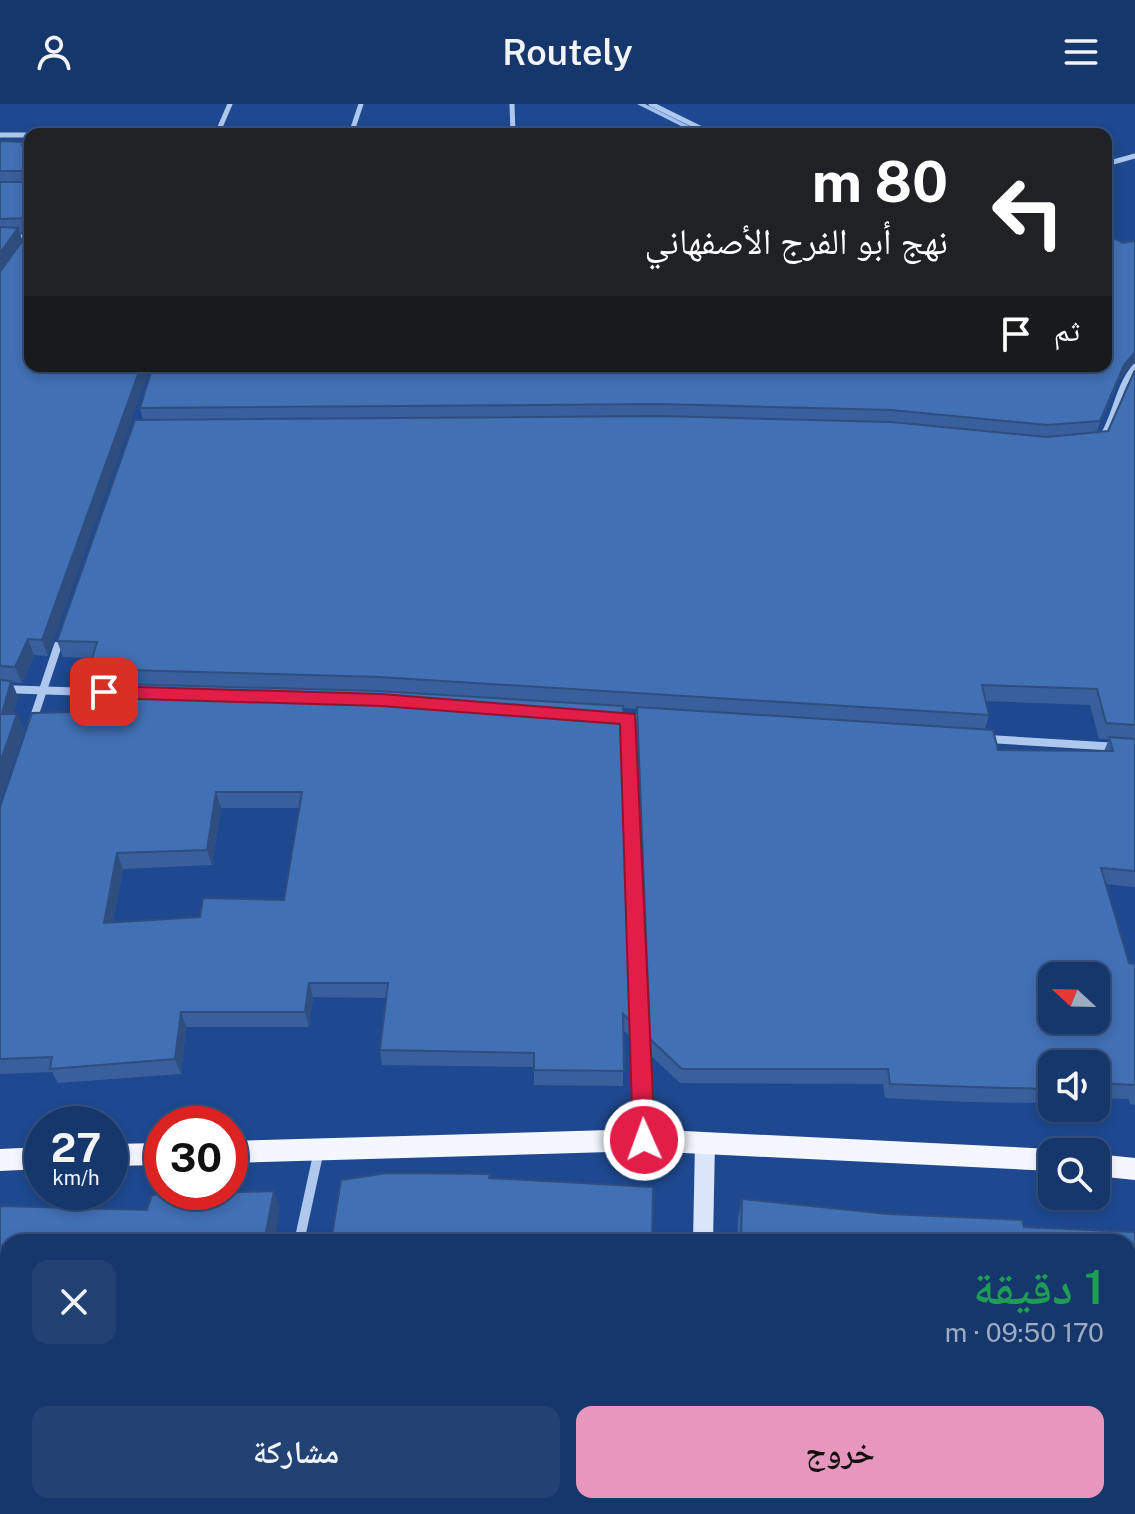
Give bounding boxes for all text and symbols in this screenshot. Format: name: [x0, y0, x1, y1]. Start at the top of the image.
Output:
icon: person: [32, 30, 76, 74]
icon: menu: [1059, 30, 1103, 74]
text: Routely: [502, 31, 633, 73]
text: 80 m: [812, 149, 948, 215]
icon: left: [976, 160, 1080, 264]
text: نهج أبو الفرج الأصفهاني: [644, 220, 948, 262]
icon: arrive: [994, 312, 1038, 356]
text: ثم: [1054, 312, 1080, 348]
pin: [70, 658, 138, 726]
icon: arrive: [82, 670, 126, 714]
north arrow: [1038, 962, 1110, 1034]
map controls: [1038, 962, 1110, 1210]
button: sound: [1038, 1050, 1110, 1122]
position arrow: [602, 1098, 686, 1182]
speed limit sign: 30: [144, 1106, 248, 1210]
text: 27: [51, 1124, 101, 1171]
button: search: [1038, 1138, 1110, 1210]
text: km/h: [52, 1166, 100, 1190]
text: 1 دقيقة: [973, 1258, 1104, 1315]
button: close: [32, 1260, 116, 1344]
text: 170 m · 09:50: [945, 1317, 1104, 1348]
button: مشاركة: [32, 1406, 560, 1498]
button: خروج: [576, 1406, 1104, 1498]

